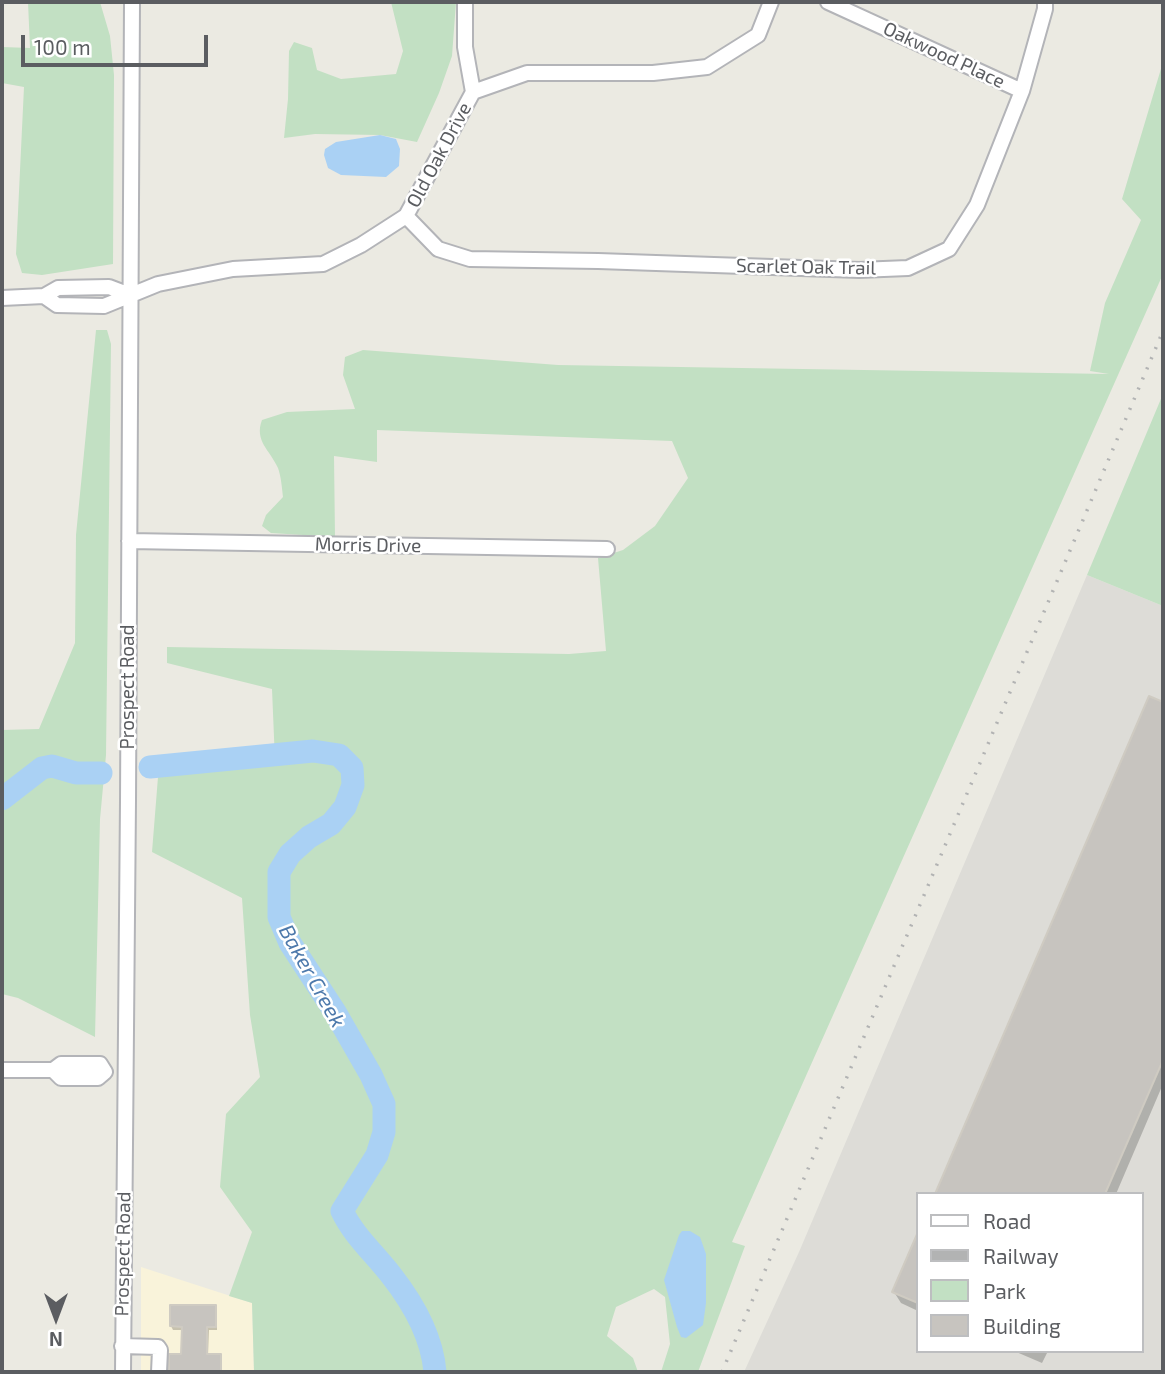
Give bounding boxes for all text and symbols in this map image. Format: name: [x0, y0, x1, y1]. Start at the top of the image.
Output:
street label: Oakwood Place: [879, 17, 1009, 93]
scale bar: [24, 21, 212, 65]
text: 100 m: [34, 34, 91, 59]
street label: Old Oak Drive: [402, 99, 476, 211]
street label: Scarlet Oak Trail: [736, 254, 876, 280]
street label: Morris Drive: [315, 533, 421, 557]
street label: Prospect Road: [117, 625, 139, 749]
water label: Baker Creek: [273, 920, 351, 1032]
street label: Prospect Road: [111, 1191, 135, 1317]
legend: [916, 1192, 1144, 1353]
text: Road: [983, 1208, 1031, 1233]
text: Railway: [983, 1243, 1059, 1268]
text: Park: [983, 1278, 1026, 1303]
north arrow: [21, 1283, 91, 1353]
text: Building: [983, 1313, 1061, 1338]
text: N: [49, 1328, 63, 1351]

